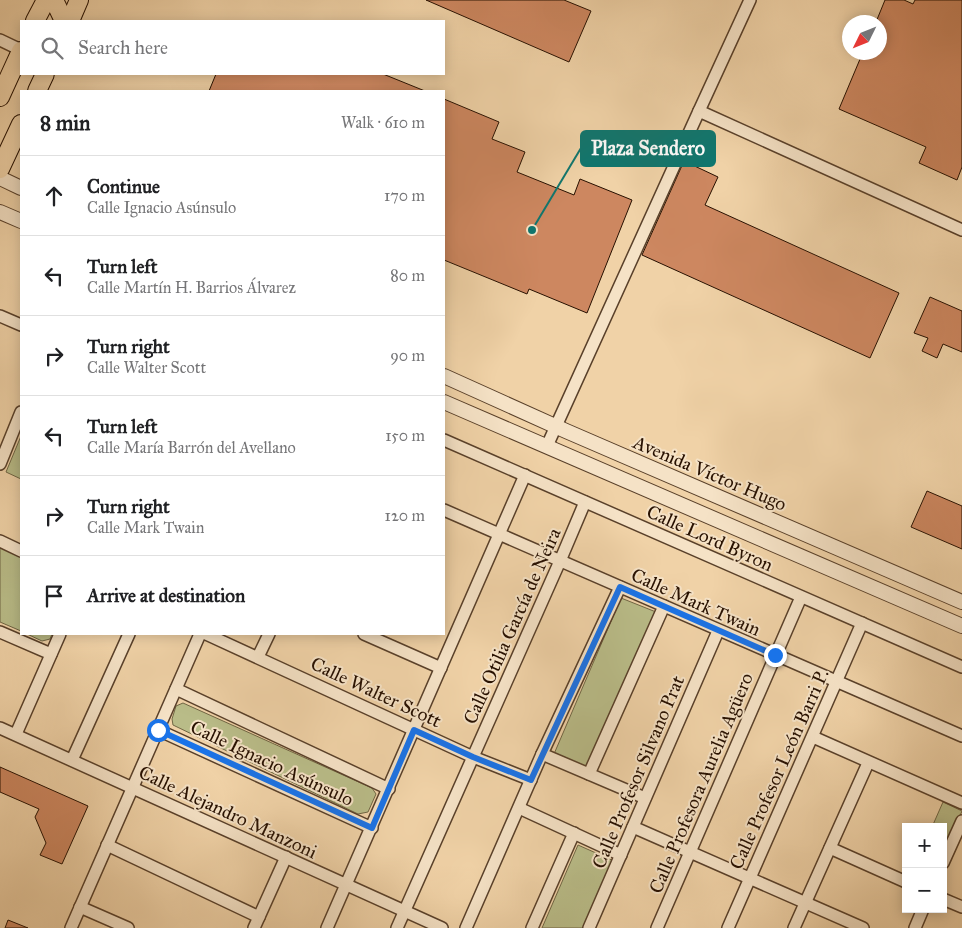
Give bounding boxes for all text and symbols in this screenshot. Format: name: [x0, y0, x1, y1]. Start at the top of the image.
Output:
north arrow: [842, 15, 887, 60]
search box: [20, 20, 445, 75]
icon: search: [38, 34, 66, 62]
text: Search here: [78, 36, 168, 59]
text: 8 min: [40, 110, 90, 136]
text: Walk · 610 m: [341, 113, 425, 132]
callout: Plaza Sendero: [581, 131, 715, 166]
text: Plaza Sendero: [591, 136, 705, 160]
text: Continue: [87, 175, 160, 198]
icon: ahead: [40, 182, 68, 210]
text: 170 m: [384, 186, 425, 205]
text: Calle Ignacio Asúnsulo: [87, 198, 236, 217]
text: Turn left: [87, 255, 157, 278]
icon: left: [40, 262, 68, 290]
text: 80 m: [390, 266, 425, 285]
text: Calle Martín H. Barrios Álvarez: [87, 278, 296, 297]
text: Turn right: [87, 335, 170, 358]
icon: right: [40, 342, 68, 370]
text: 90 m: [390, 346, 425, 365]
text: Calle Walter Scott: [87, 358, 206, 377]
text: Turn left: [87, 415, 157, 438]
icon: left: [40, 422, 68, 450]
text: 150 m: [385, 426, 425, 445]
street label: Avenida Víctor Hugo: [629, 430, 790, 517]
text: Calle María Barrón del Avellano: [87, 438, 296, 457]
text: Turn right: [87, 495, 170, 518]
street label: Calle Lord Byron: [643, 500, 777, 576]
icon: right: [40, 502, 68, 530]
text: 120 m: [385, 506, 425, 525]
text: Calle Mark Twain: [87, 518, 204, 537]
street label: Calle Otilia García de Neira: [458, 524, 566, 728]
street label: Calle Mark Twain: [628, 563, 764, 641]
icon: arrive: [40, 582, 68, 610]
text: Arrive at destination: [87, 584, 245, 607]
route end: [764, 644, 787, 667]
street label: Calle Walter Scott: [307, 652, 445, 732]
street label: Calle Profesor León Barri P.: [724, 665, 834, 873]
street label: Calle Profesora Aurelia Agüero: [644, 669, 759, 897]
street label: Calle Profesor Silvano Prat: [587, 672, 689, 872]
street label: Calle Ignacio Asúnsulo: [186, 715, 357, 812]
route start: [147, 719, 170, 742]
street label: Calle Alejandro Manzoni: [135, 761, 321, 863]
map controls: [902, 823, 947, 913]
button: +: [902, 823, 947, 868]
button: −: [902, 868, 947, 913]

